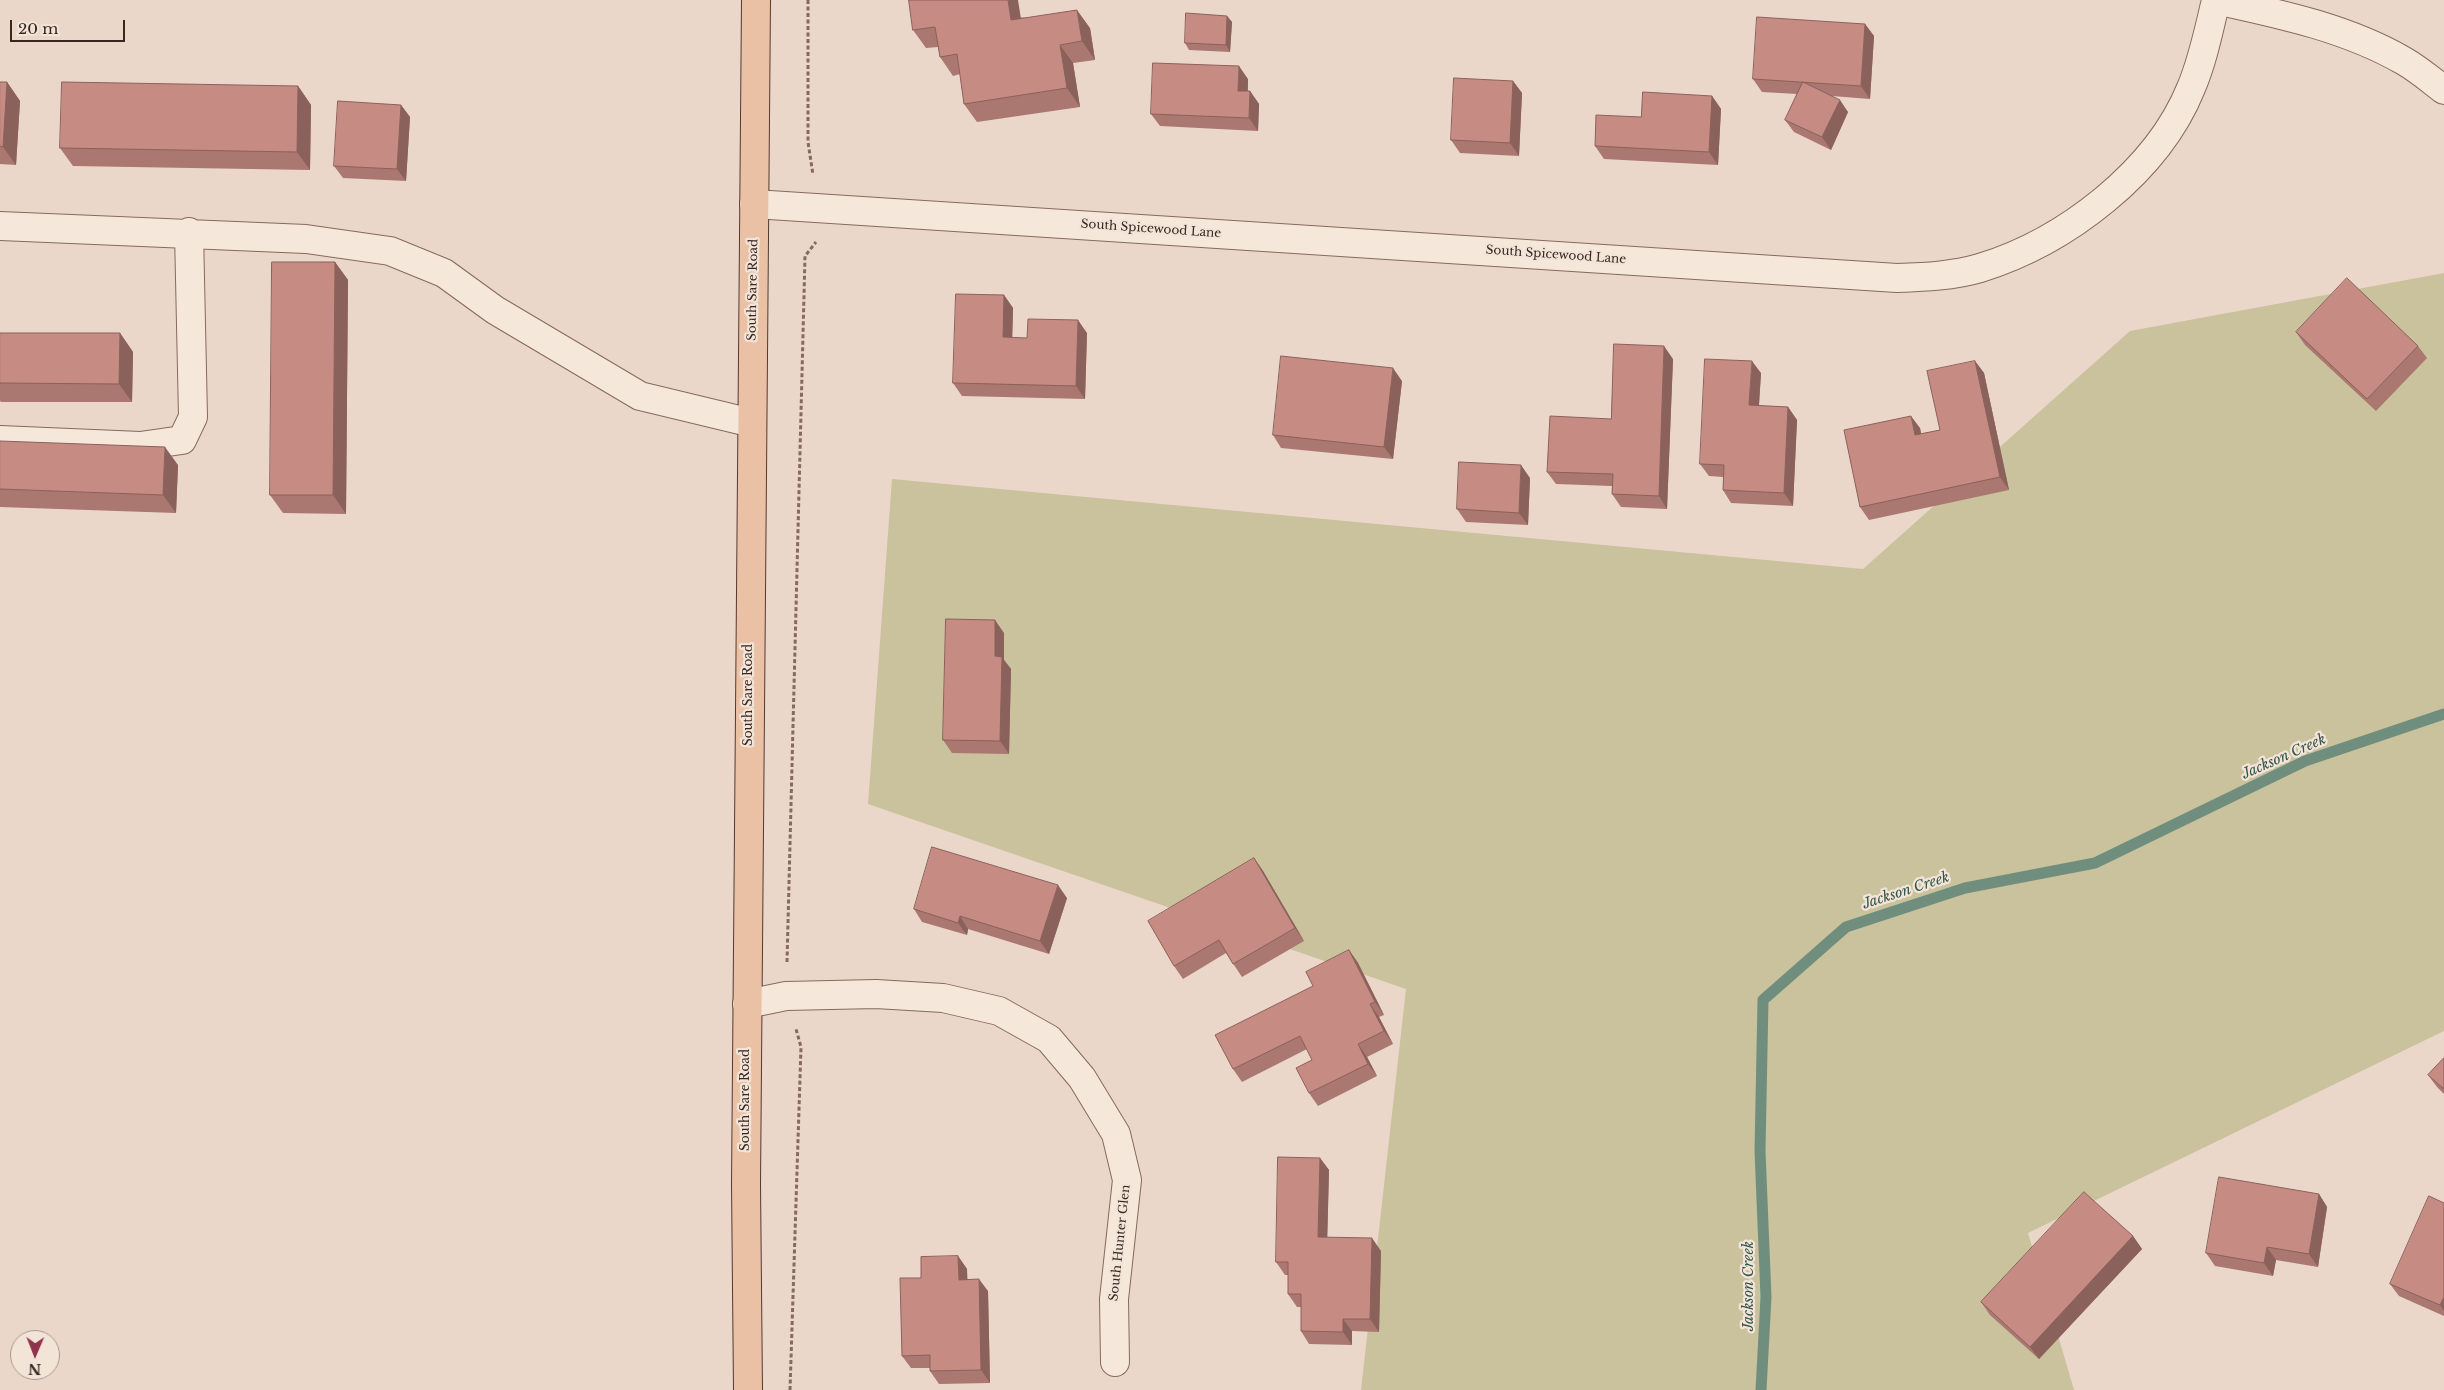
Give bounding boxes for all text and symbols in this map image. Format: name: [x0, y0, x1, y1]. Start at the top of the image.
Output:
scale bar: [12, 10, 128, 42]
text: 20 m: [18, 19, 58, 38]
street label: South Spicewood Lane: [1080, 217, 1222, 241]
street label: South Sare Road: [745, 239, 761, 341]
street label: South Spicewood Lane: [1485, 243, 1627, 267]
street label: South Sare Road: [742, 644, 756, 746]
water label: Jackson Creek: [2239, 731, 2329, 783]
water label: Jackson Creek: [1861, 869, 1951, 913]
street label: South Sare Road: [739, 1049, 753, 1151]
street label: South Hunter Glen: [1107, 1184, 1133, 1302]
water label: Jackson Creek: [1741, 1241, 1757, 1331]
north arrow: [10, 1330, 60, 1380]
text: N: [28, 1360, 42, 1378]

